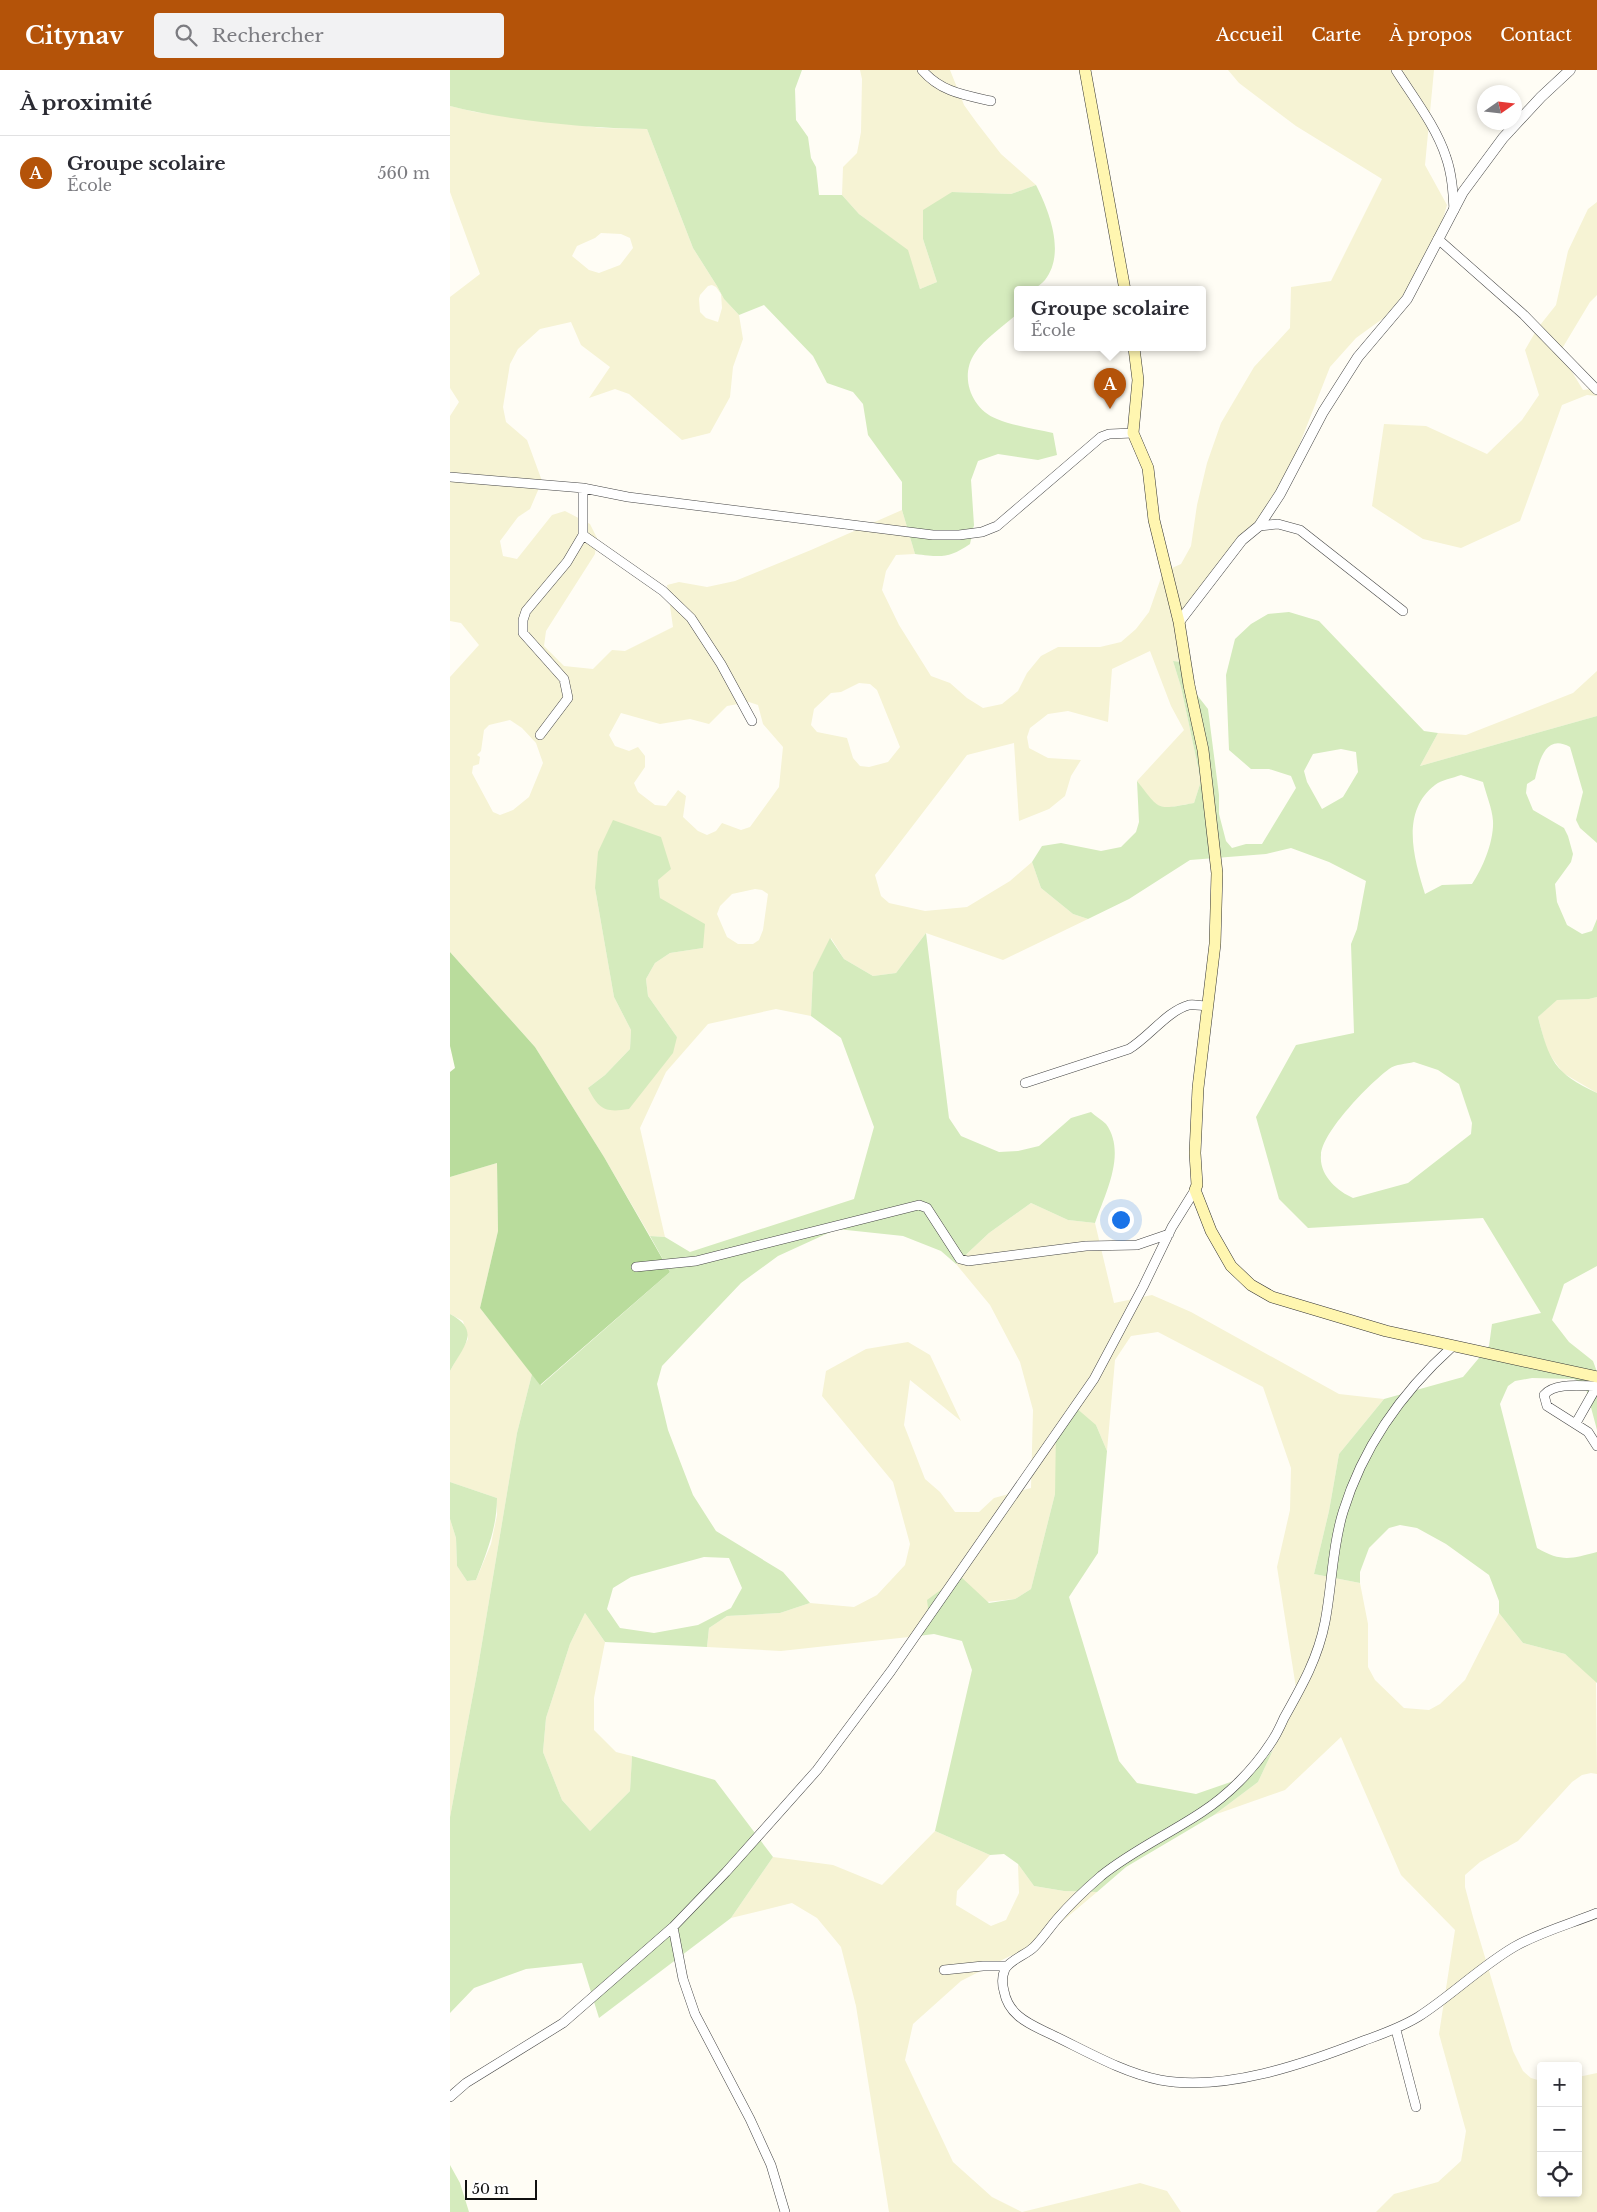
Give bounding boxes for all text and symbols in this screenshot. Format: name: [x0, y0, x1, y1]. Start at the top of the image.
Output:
search box: [154, 13, 504, 58]
text: Citynav: [25, 21, 124, 50]
icon: search: [172, 21, 200, 49]
text: Rechercher: [212, 24, 324, 47]
text: Accueil: [1216, 24, 1283, 46]
text: Carte: [1311, 24, 1361, 46]
text: À propos: [1389, 24, 1472, 46]
text: Contact: [1500, 24, 1572, 46]
north arrow: [1477, 85, 1522, 130]
text: À proximité: [20, 90, 152, 116]
text: Groupe scolaire: [67, 152, 226, 175]
text: A: [30, 163, 42, 183]
text: 560 m: [377, 163, 430, 183]
text: École: [67, 175, 112, 195]
popup: [1014, 286, 1206, 351]
text: Groupe scolaire: [1031, 297, 1189, 320]
text: École: [1031, 320, 1076, 340]
pin: A: [1094, 368, 1126, 409]
your location: [1108, 1207, 1134, 1233]
map controls: [1537, 2062, 1582, 2197]
button: +: [1537, 2062, 1582, 2107]
button: −: [1537, 2107, 1582, 2152]
button: locate: [1537, 2152, 1582, 2197]
scale bar: [465, 2177, 538, 2200]
text: 50 m: [472, 2180, 509, 2198]

